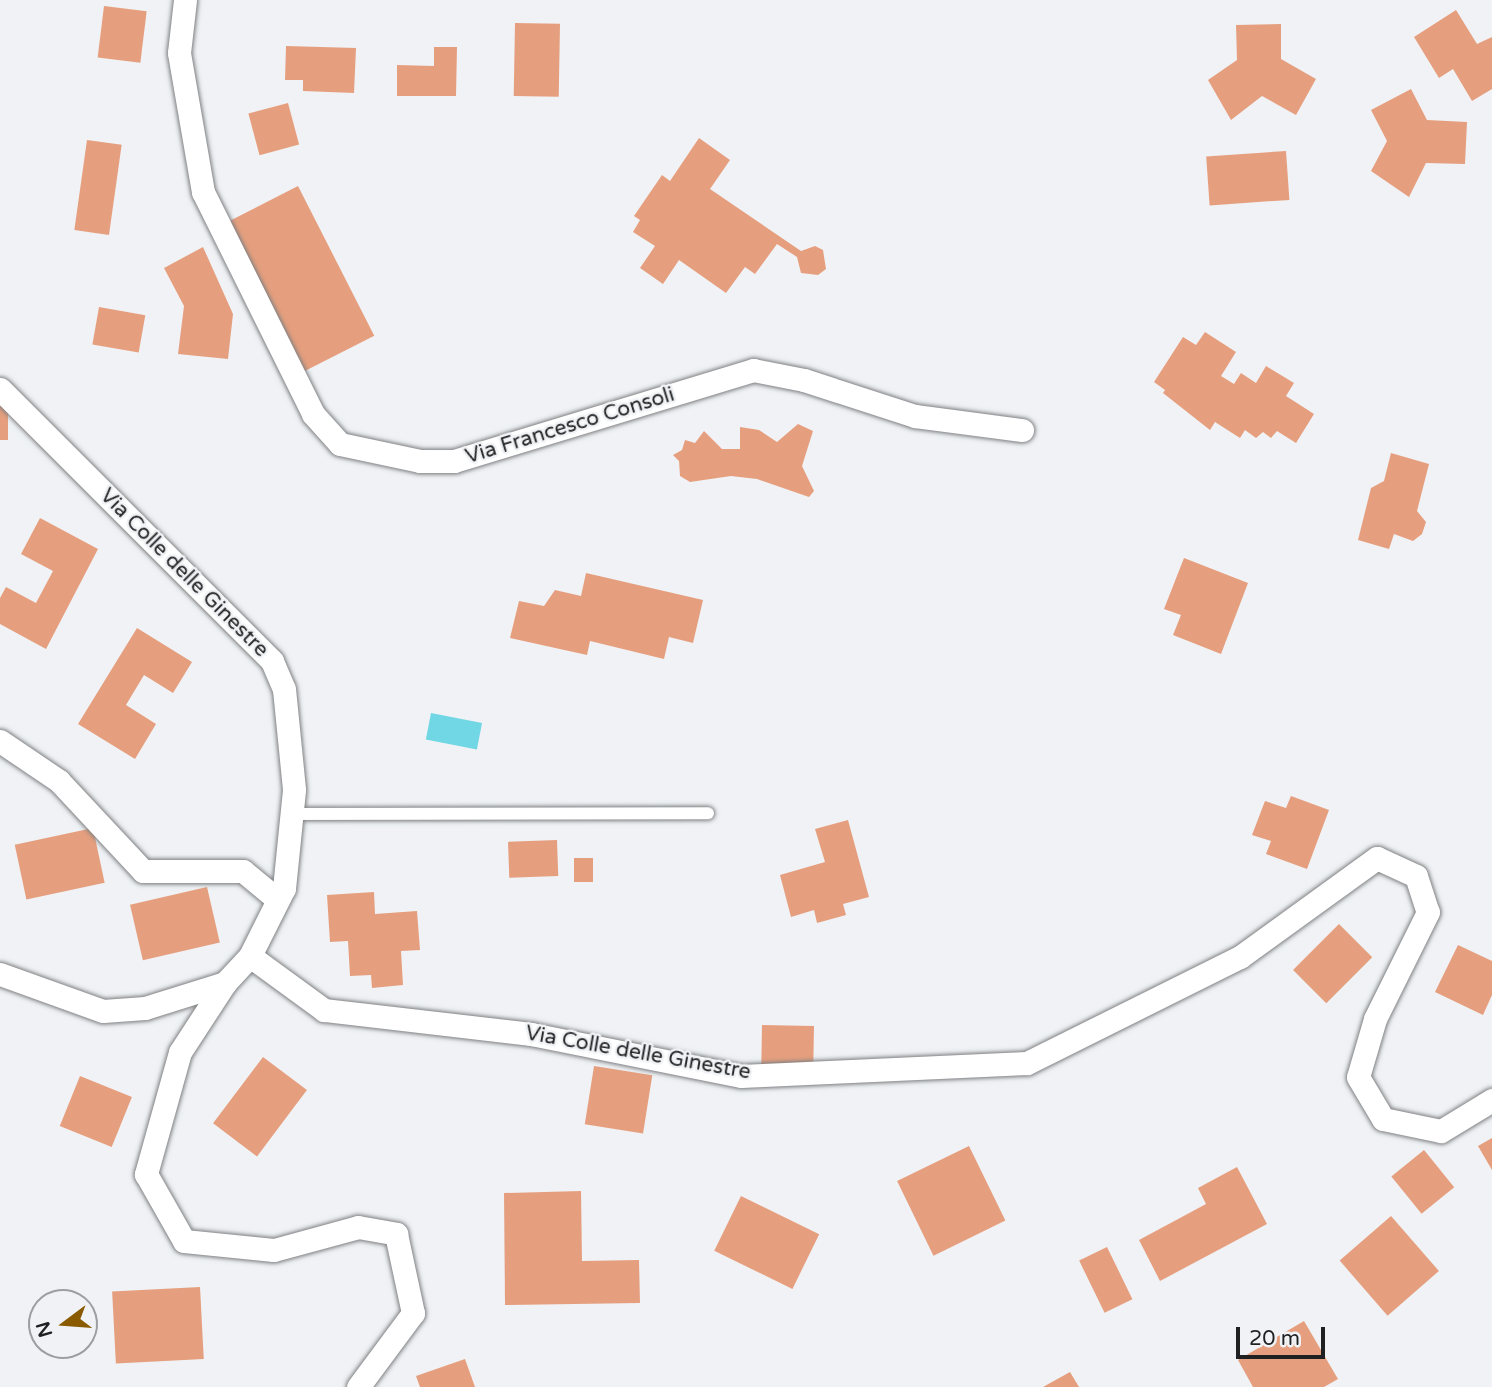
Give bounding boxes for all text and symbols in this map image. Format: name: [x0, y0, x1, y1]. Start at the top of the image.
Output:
street label: Via Francesco Consoli: [462, 382, 678, 470]
street label: Via Colle delle Ginestre: [94, 483, 274, 663]
street label: Via Colle delle Ginestre: [524, 1021, 752, 1085]
north arrow: [28, 1289, 98, 1359]
scale bar: [1240, 1314, 1329, 1358]
text: N: [32, 1319, 57, 1340]
text: 20 m: [1249, 1326, 1300, 1351]

